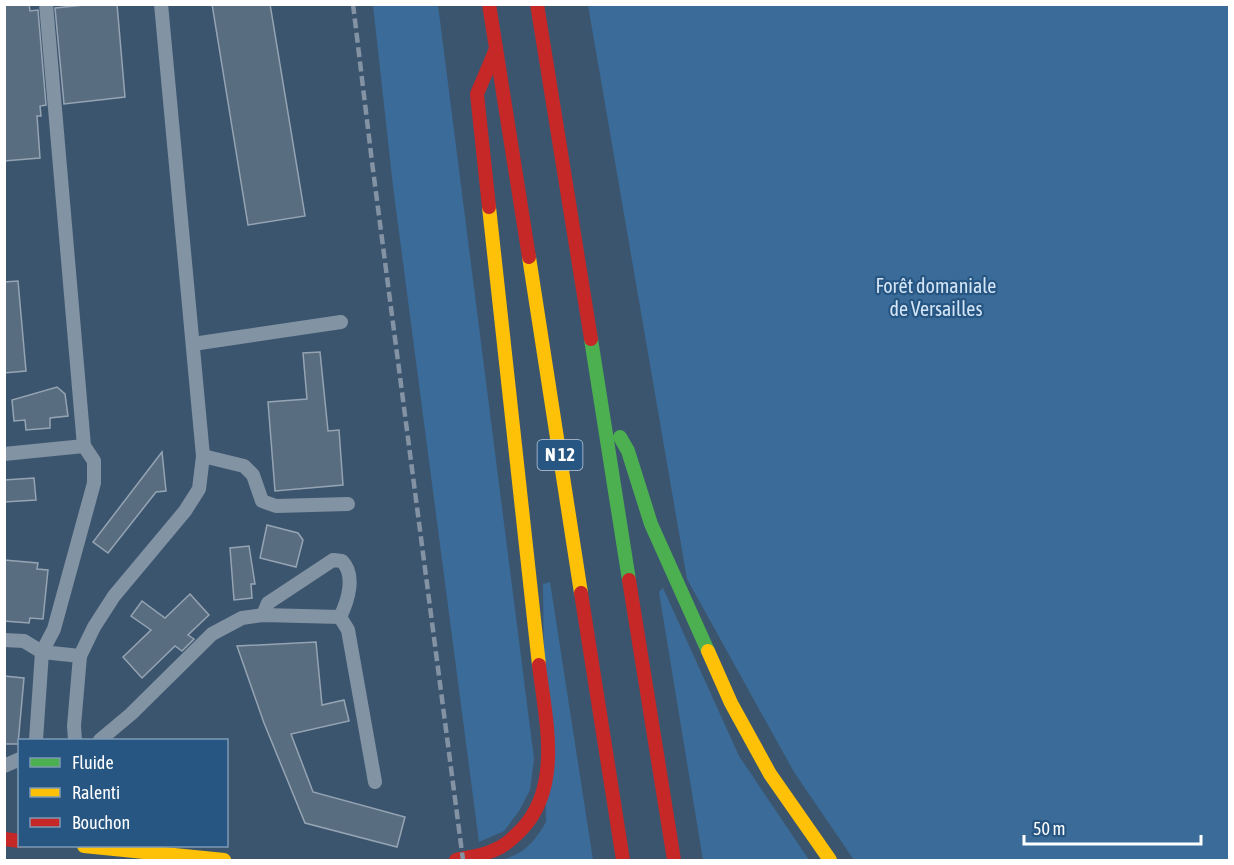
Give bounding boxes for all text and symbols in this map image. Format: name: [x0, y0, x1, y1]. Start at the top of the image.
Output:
park label: Forêt domaniale de Versailles: [876, 274, 996, 320]
road number: N 12: [538, 440, 582, 470]
legend: [18, 739, 228, 847]
text: Fluide: [72, 752, 114, 773]
text: Ralenti: [72, 782, 120, 803]
scale bar: [1024, 808, 1201, 846]
text: Bouchon: [72, 812, 130, 833]
text: 50 m: [1033, 818, 1065, 839]

